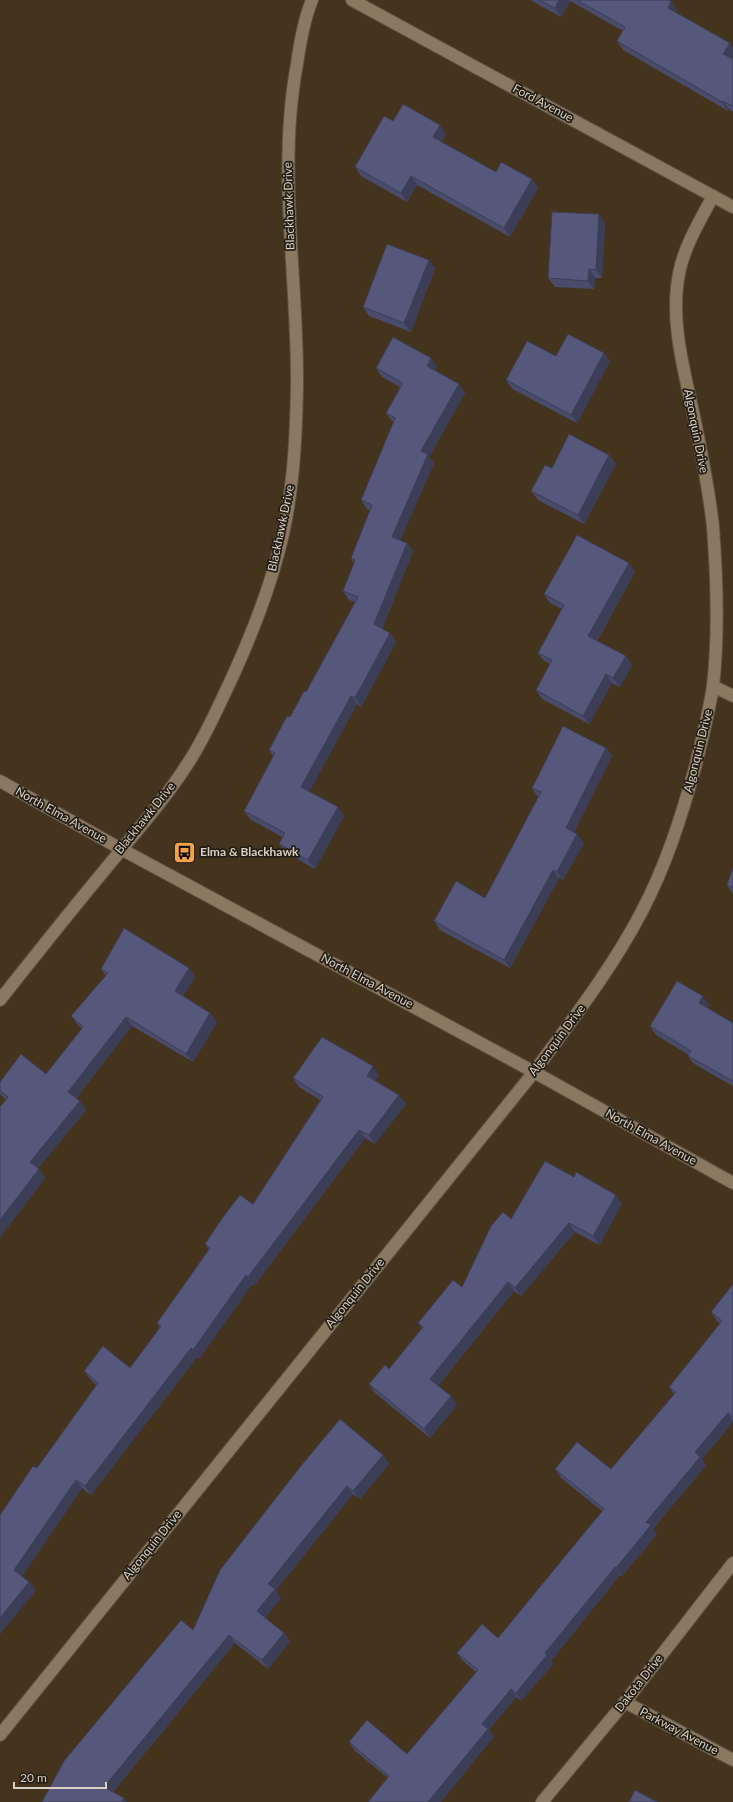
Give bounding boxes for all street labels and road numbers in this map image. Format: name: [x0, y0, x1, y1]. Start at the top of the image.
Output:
street label: Ford Avenue: [510, 80, 576, 125]
street label: Blackhawk Drive: [279, 162, 298, 250]
street label: Algonquin Drive: [681, 388, 712, 474]
street label: Blackhawk Drive: [264, 483, 297, 573]
street label: Algonquin Drive: [680, 708, 715, 794]
street label: Blackhawk Drive: [111, 779, 178, 857]
street label: North Elma Avenue: [13, 783, 110, 846]
street label: North Elma Avenue: [319, 950, 416, 1011]
street label: Algonquin Drive: [525, 1001, 588, 1078]
street label: North Elma Avenue: [603, 1105, 700, 1168]
street label: Algonquin Drive: [322, 1255, 387, 1331]
street label: Algonquin Drive: [119, 1507, 184, 1583]
street label: Dakota Drive: [611, 1651, 666, 1715]
street label: Parkway Avenue: [637, 1704, 721, 1758]

